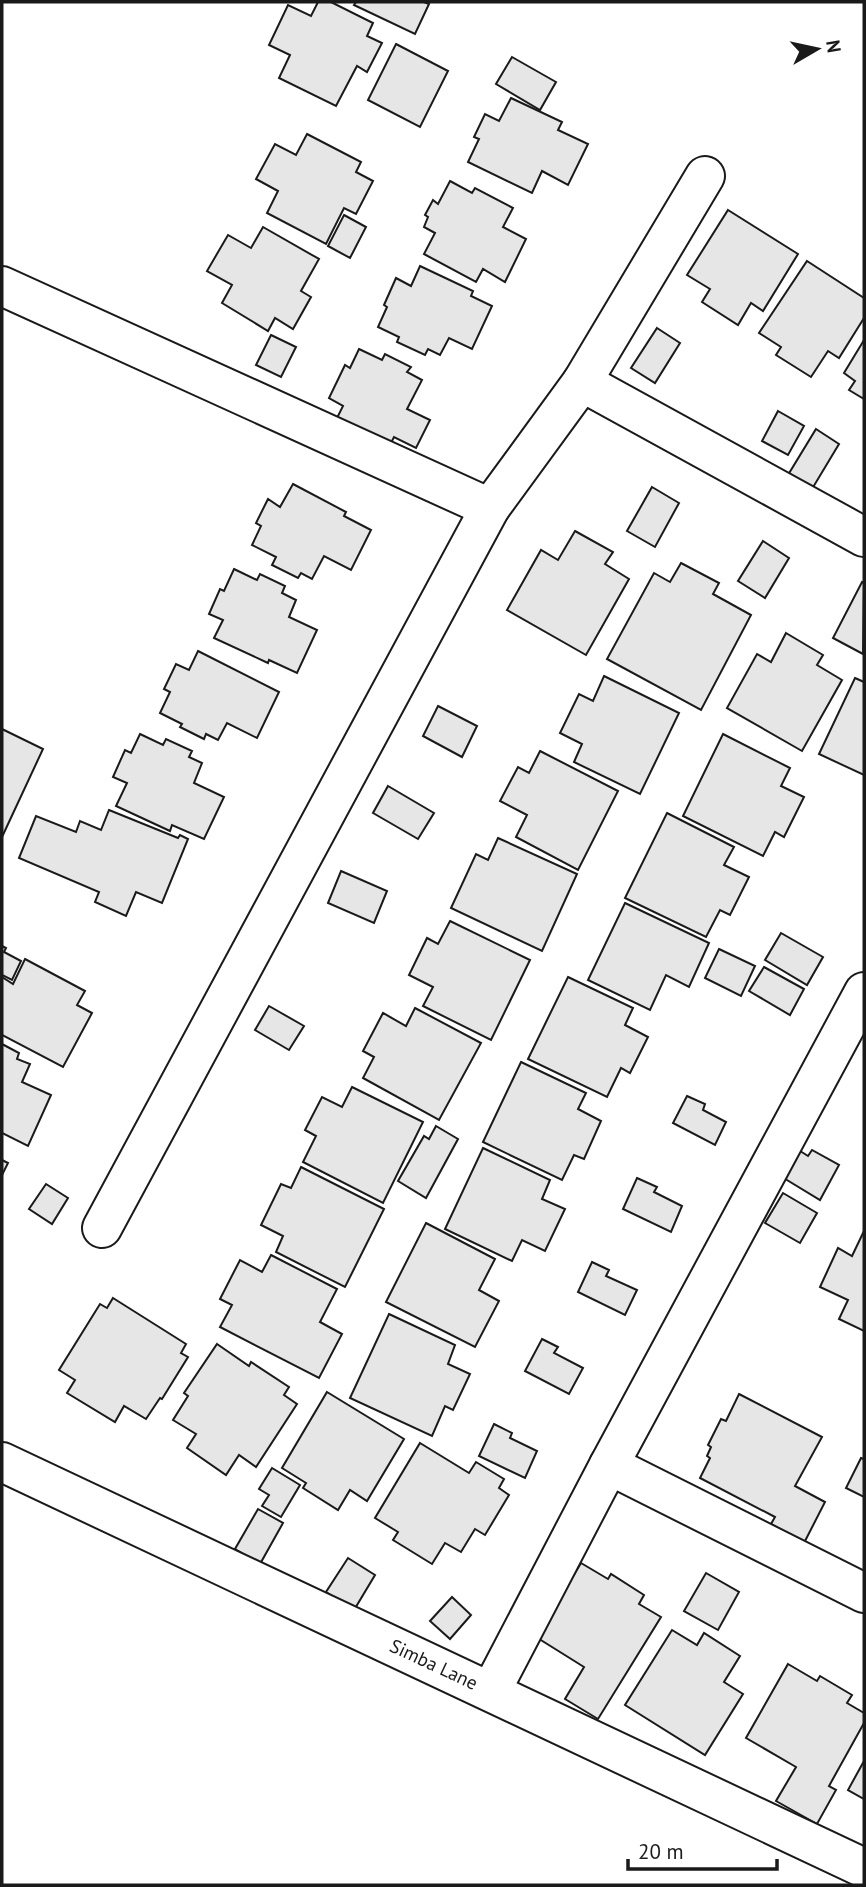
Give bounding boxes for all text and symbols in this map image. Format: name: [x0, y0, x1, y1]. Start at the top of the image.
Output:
north arrow: [782, 14, 852, 84]
text: N: [821, 38, 847, 54]
street label: Simba Lane: [386, 1633, 482, 1695]
scale bar: [628, 1828, 777, 1872]
text: 20 m: [638, 1838, 684, 1865]

